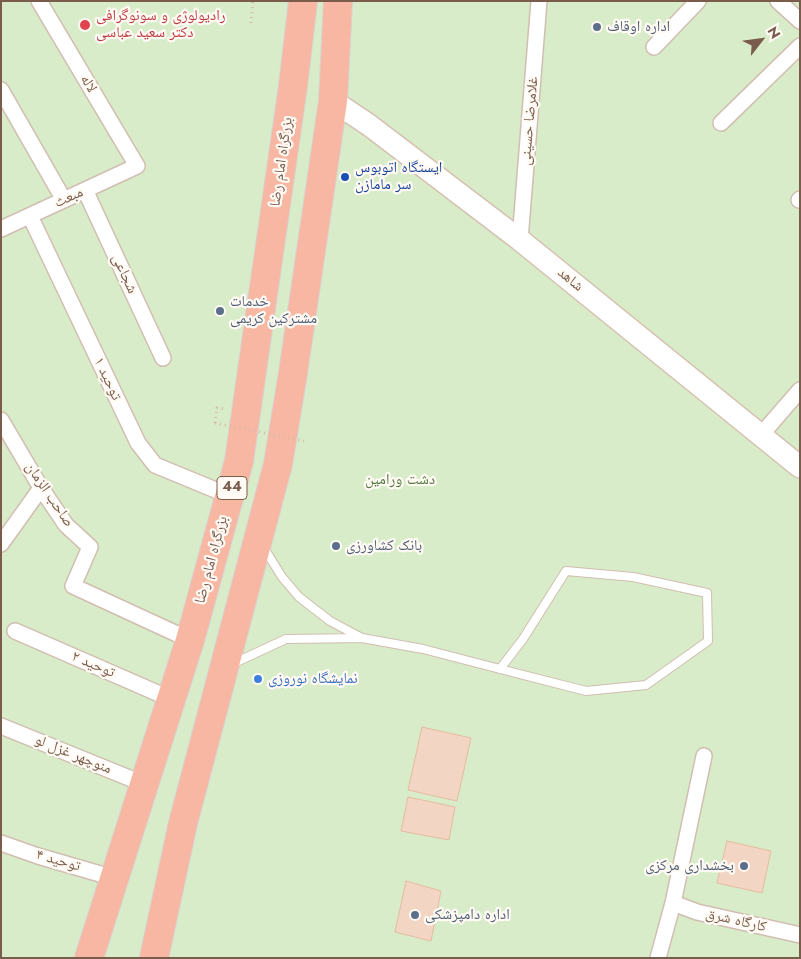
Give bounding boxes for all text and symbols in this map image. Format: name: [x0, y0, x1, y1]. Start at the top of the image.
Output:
place label: رادیولوژی و سونوگرافی دکتر سعید عباسی: [96, 7, 226, 42]
north arrow: [736, 15, 786, 65]
marker: رادیولوژی و سونوگرافی دکتر سعید عباسی: [78, 18, 92, 32]
place label: اداره اوقاف: [607, 18, 670, 36]
marker: اداره اوقاف: [591, 21, 603, 33]
text: N: [763, 23, 785, 42]
street label: لاله: [76, 72, 100, 96]
street label: غلامرضا حسینی: [517, 76, 543, 166]
street label: بزرگراه امام رضا: [267, 116, 297, 208]
place label: ایستگاه اتوبوس سر مامازن: [355, 159, 442, 194]
marker: ایستگاه اتوبوس سر مامازن: [339, 171, 351, 183]
street label: مبعث: [52, 184, 86, 212]
street label: شجاعی: [107, 251, 141, 297]
street label: شاهد: [553, 264, 587, 296]
place label: خدمات مشترکین کریمی: [230, 293, 317, 328]
marker: خدمات مشترکین کریمی: [214, 305, 226, 317]
street label: توحید ۱: [89, 355, 125, 403]
street label: صاحب الزمان: [21, 459, 77, 531]
park label: دشت ورامین: [365, 471, 435, 489]
road number: 44: [217, 476, 247, 499]
street label: بزرگراه امام رضا: [192, 514, 232, 606]
place label: بانک کشاورزی: [346, 537, 422, 555]
marker: بانک کشاورزی: [330, 540, 342, 552]
street label: توحید ۲: [69, 648, 117, 682]
place label: نمایشگاه نوروزی: [268, 670, 358, 688]
marker: نمایشگاه نوروزی: [252, 673, 264, 685]
street label: منوچهر غزل لو: [32, 731, 114, 779]
street label: توحید ۴: [34, 846, 82, 876]
place label: بخشداری مرکزی: [645, 857, 734, 875]
marker: بخشداری مرکزی: [738, 860, 750, 872]
street label: کارگاه شرق: [704, 905, 768, 937]
place label: اداره دامپزشکی: [425, 906, 510, 924]
marker: اداره دامپزشکی: [409, 909, 421, 921]

